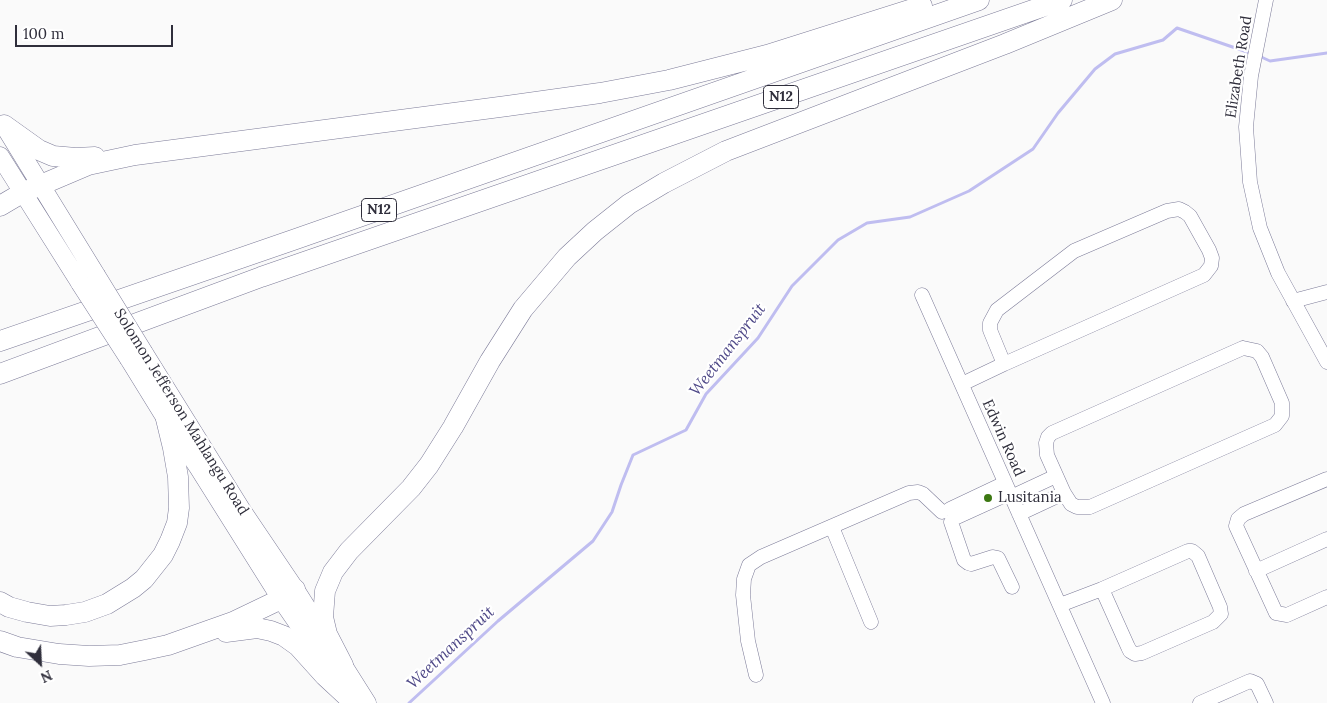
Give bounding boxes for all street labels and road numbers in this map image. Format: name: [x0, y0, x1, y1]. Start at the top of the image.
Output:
street label: Elizabeth Road: [1222, 15, 1256, 119]
road number: N12: [764, 85, 798, 108]
road number: N12: [362, 198, 396, 222]
street label: Solomon Jefferson Mahlangu Road: [110, 306, 252, 518]
street label: Edwin Road: [978, 397, 1028, 479]

